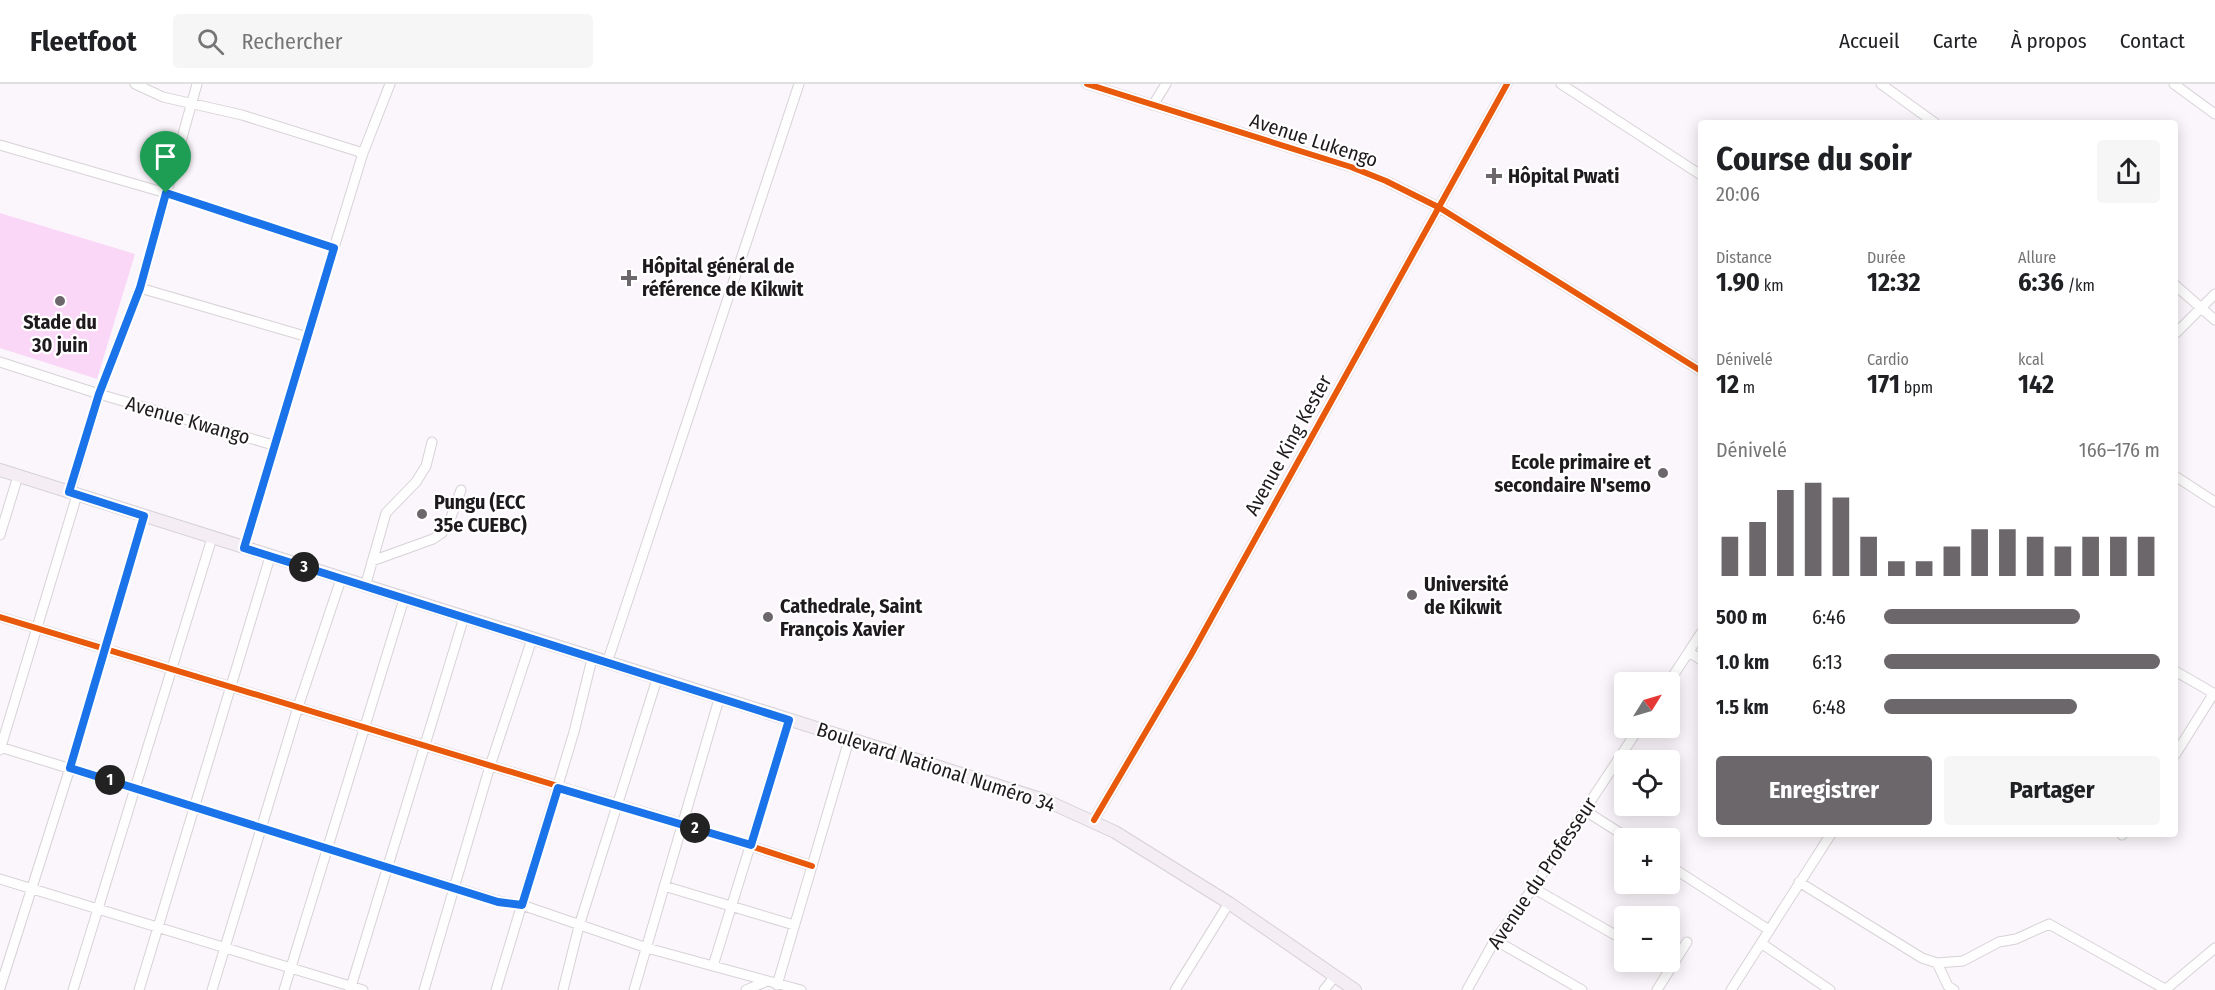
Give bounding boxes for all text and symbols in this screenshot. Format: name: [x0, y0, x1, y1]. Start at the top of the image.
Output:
search box: [173, 14, 593, 68]
text: Fleetfoot: [30, 25, 137, 58]
icon: search: [194, 25, 227, 58]
text: Rechercher: [242, 28, 343, 55]
text: Accueil: [1839, 28, 1900, 54]
text: Carte: [1933, 28, 1978, 54]
text: À propos: [2011, 28, 2087, 54]
text: Contact: [2120, 28, 2185, 54]
street label: Avenue Lukengo: [1247, 108, 1381, 172]
pin: [140, 131, 191, 193]
text: Course du soir: [1716, 139, 1912, 179]
icon: arrive: [149, 140, 182, 173]
button: share: [2097, 140, 2160, 203]
place label: Hôpital Pwati: [1508, 164, 1619, 188]
marker: Hôpital Pwati: [1485, 167, 1503, 185]
text: 20:06: [1716, 182, 1760, 206]
text: Distance: [1716, 248, 1772, 267]
text: Durée: [1867, 248, 1906, 267]
text: Allure: [2018, 248, 2056, 267]
place label: Hôpital général de référence de Kikwit: [642, 254, 805, 301]
text: 1.90: [1716, 267, 1760, 298]
text: 12:32: [1867, 267, 1921, 298]
text: 6:36: [2018, 267, 2064, 298]
marker: Hôpital général de référence de Kikwit: [620, 269, 638, 287]
text: km: [1760, 276, 1784, 295]
text: /km: [2064, 276, 2095, 295]
marker: Stade du 30 juin: [53, 294, 67, 308]
place label: Stade du 30 juin: [23, 310, 97, 357]
text: Dénivelé: [1716, 350, 1773, 369]
text: Cardio: [1867, 350, 1909, 369]
text: kcal: [2018, 350, 2044, 369]
text: 12: [1716, 369, 1739, 400]
text: 171: [1867, 369, 1900, 400]
text: 142: [2018, 369, 2054, 400]
street label: Avenue King Kester: [1239, 371, 1337, 519]
text: m: [1739, 378, 1755, 397]
text: bpm: [1900, 378, 1933, 397]
street label: Avenue Kwango: [123, 391, 253, 449]
text: Dénivelé: [1716, 438, 1787, 462]
text: 166–176 m: [2079, 438, 2160, 462]
place label: Ecole primaire et secondaire N'semo: [1494, 450, 1652, 497]
marker: Ecole primaire et secondaire N'semo: [1656, 466, 1670, 480]
place label: Pungu (ECC 35e CUEBC): [433, 490, 527, 537]
marker: Pungu (ECC 35e CUEBC): [415, 507, 429, 521]
pin: 3: [289, 552, 319, 582]
text: 3: [300, 557, 308, 576]
place label: Université de Kikwit: [1424, 572, 1509, 619]
marker: Université de Kikwit: [1405, 588, 1419, 602]
place label: Cathedrale, Saint François Xavier: [780, 594, 923, 641]
text: 500 m: [1716, 605, 1767, 629]
text: 6:46: [1812, 605, 1846, 629]
marker: Cathedrale, Saint François Xavier: [761, 610, 775, 624]
text: 1.0 km: [1716, 650, 1769, 674]
text: 6:13: [1812, 650, 1842, 674]
north arrow: [1614, 672, 1680, 738]
map controls: [1614, 672, 1680, 972]
text: 1.5 km: [1716, 695, 1769, 719]
text: 6:48: [1812, 695, 1846, 719]
street label: Boulevard National Numéro 34: [814, 717, 1059, 817]
button: locate: [1614, 750, 1680, 816]
button: Enregistrer: [1716, 756, 1932, 825]
button: Partager: [1944, 756, 2160, 825]
pin: 1: [95, 765, 125, 795]
text: 1: [107, 770, 113, 789]
street label: Avenue du Professeur: [1482, 793, 1602, 953]
pin: 2: [680, 813, 710, 843]
text: 2: [691, 818, 699, 837]
button: +: [1614, 828, 1680, 894]
button: −: [1614, 906, 1680, 972]

